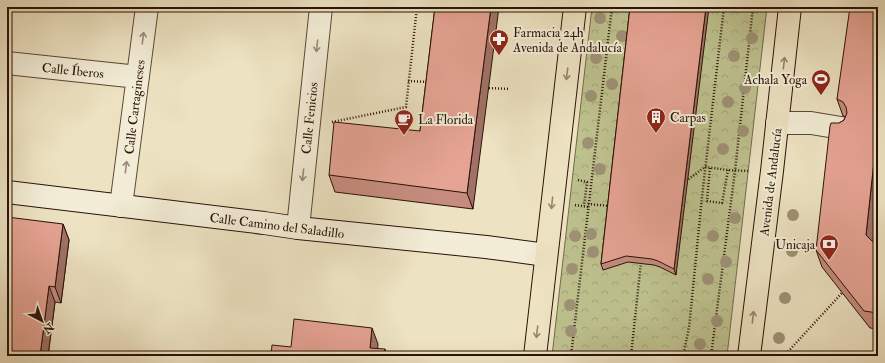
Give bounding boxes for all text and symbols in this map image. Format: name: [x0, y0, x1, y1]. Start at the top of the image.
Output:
place label: Farmacia 24h Avenida de Andalucía: [512, 25, 622, 56]
pharmacy icon: Farmacia 24h Avenida de Andalucía: [488, 28, 510, 56]
one-way arrow: [139, 32, 147, 45]
one-way arrow: [313, 39, 320, 52]
one-way arrow: [780, 57, 788, 70]
street label: Calle Cartagineses: [121, 58, 149, 155]
street label: Calle Íberos: [41, 59, 105, 82]
one-way arrow: [563, 67, 571, 80]
sports icon: Achala Yoga: [810, 68, 832, 96]
place label: Achala Yoga: [743, 72, 808, 88]
street label: Calle Fenicios: [298, 81, 322, 155]
building icon: Carpas: [645, 106, 667, 134]
cafe icon: La Florida: [393, 108, 415, 136]
place label: Carpas: [670, 110, 707, 127]
place label: La Florida: [418, 112, 474, 128]
street label: Avenida de Andalucía: [756, 127, 786, 238]
one-way arrow: [123, 161, 130, 174]
one-way arrow: [300, 168, 307, 181]
one-way arrow: [548, 196, 556, 209]
street label: Calle Camino del Saladillo: [209, 210, 345, 242]
bank icon: Unicaja: [818, 233, 840, 261]
place label: Unicaja: [775, 237, 816, 253]
north arrow: [22, 301, 62, 341]
one-way arrow: [750, 311, 757, 324]
text: N: [39, 319, 57, 337]
one-way arrow: [534, 325, 541, 338]

